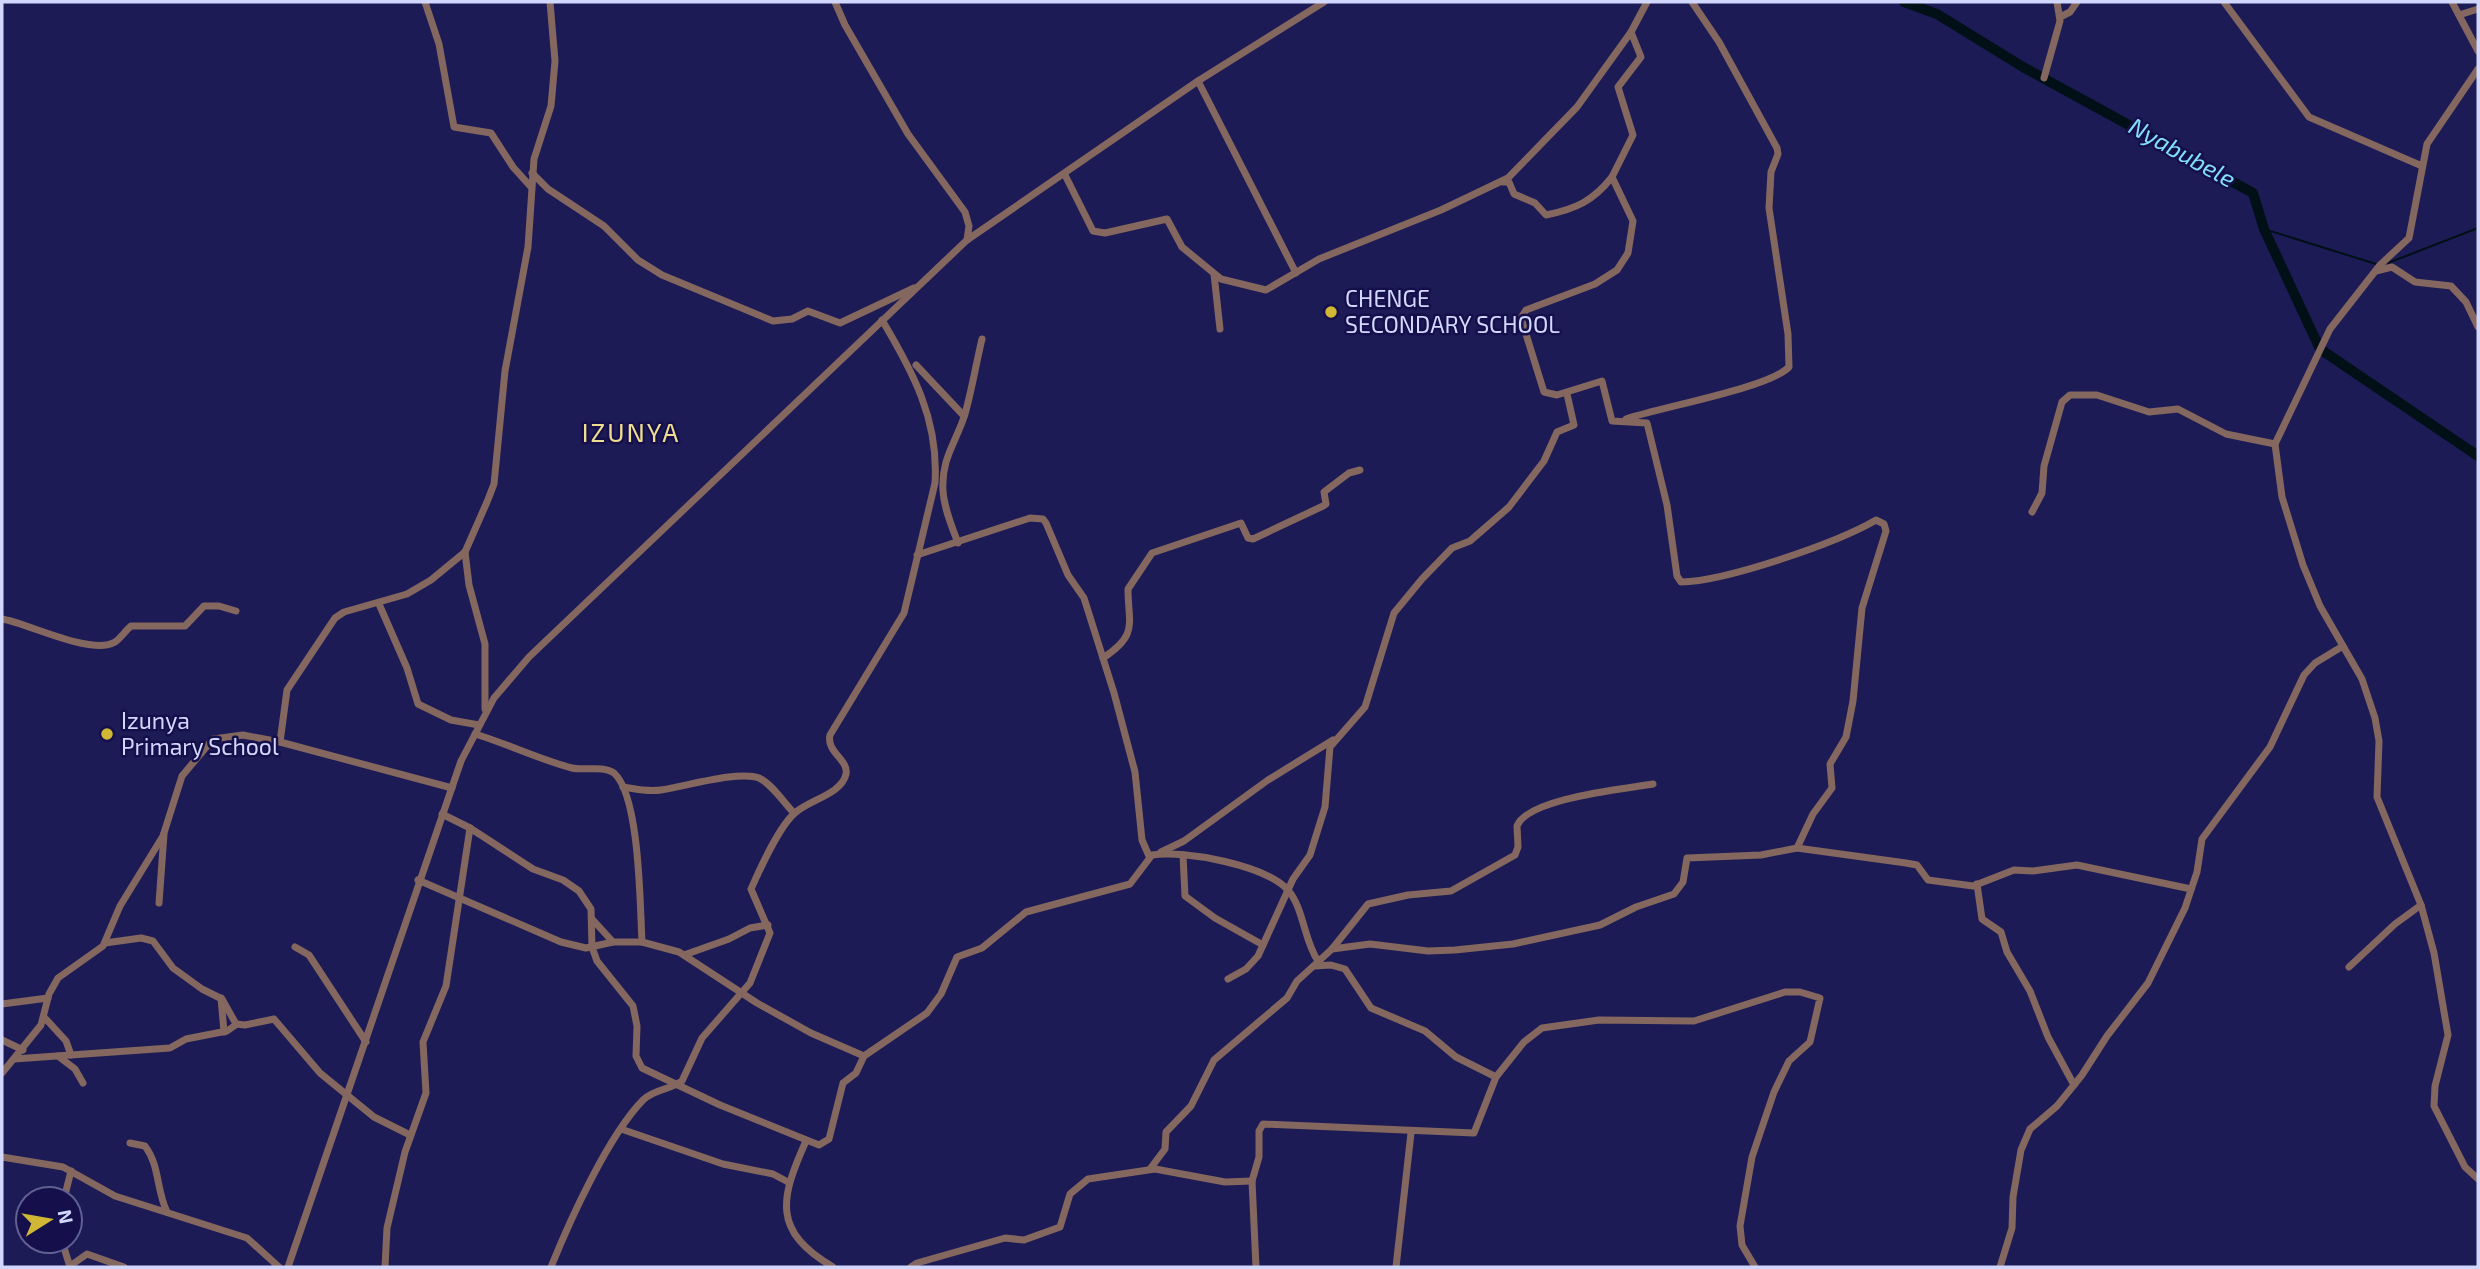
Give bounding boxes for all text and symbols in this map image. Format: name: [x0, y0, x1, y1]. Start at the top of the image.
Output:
water label: Nyabubele: [2124, 111, 2241, 193]
place label: CHENGE SECONDARY SCHOOL: [1345, 284, 1560, 338]
marker: CHENGE SECONDARY SCHOOL: [1323, 304, 1339, 320]
district label: IZUNYA: [582, 416, 680, 447]
place label: Izunya Primary School: [121, 706, 279, 760]
marker: Izunya Primary School: [99, 726, 115, 742]
north arrow: [14, 1185, 84, 1255]
text: N: [54, 1208, 79, 1226]

